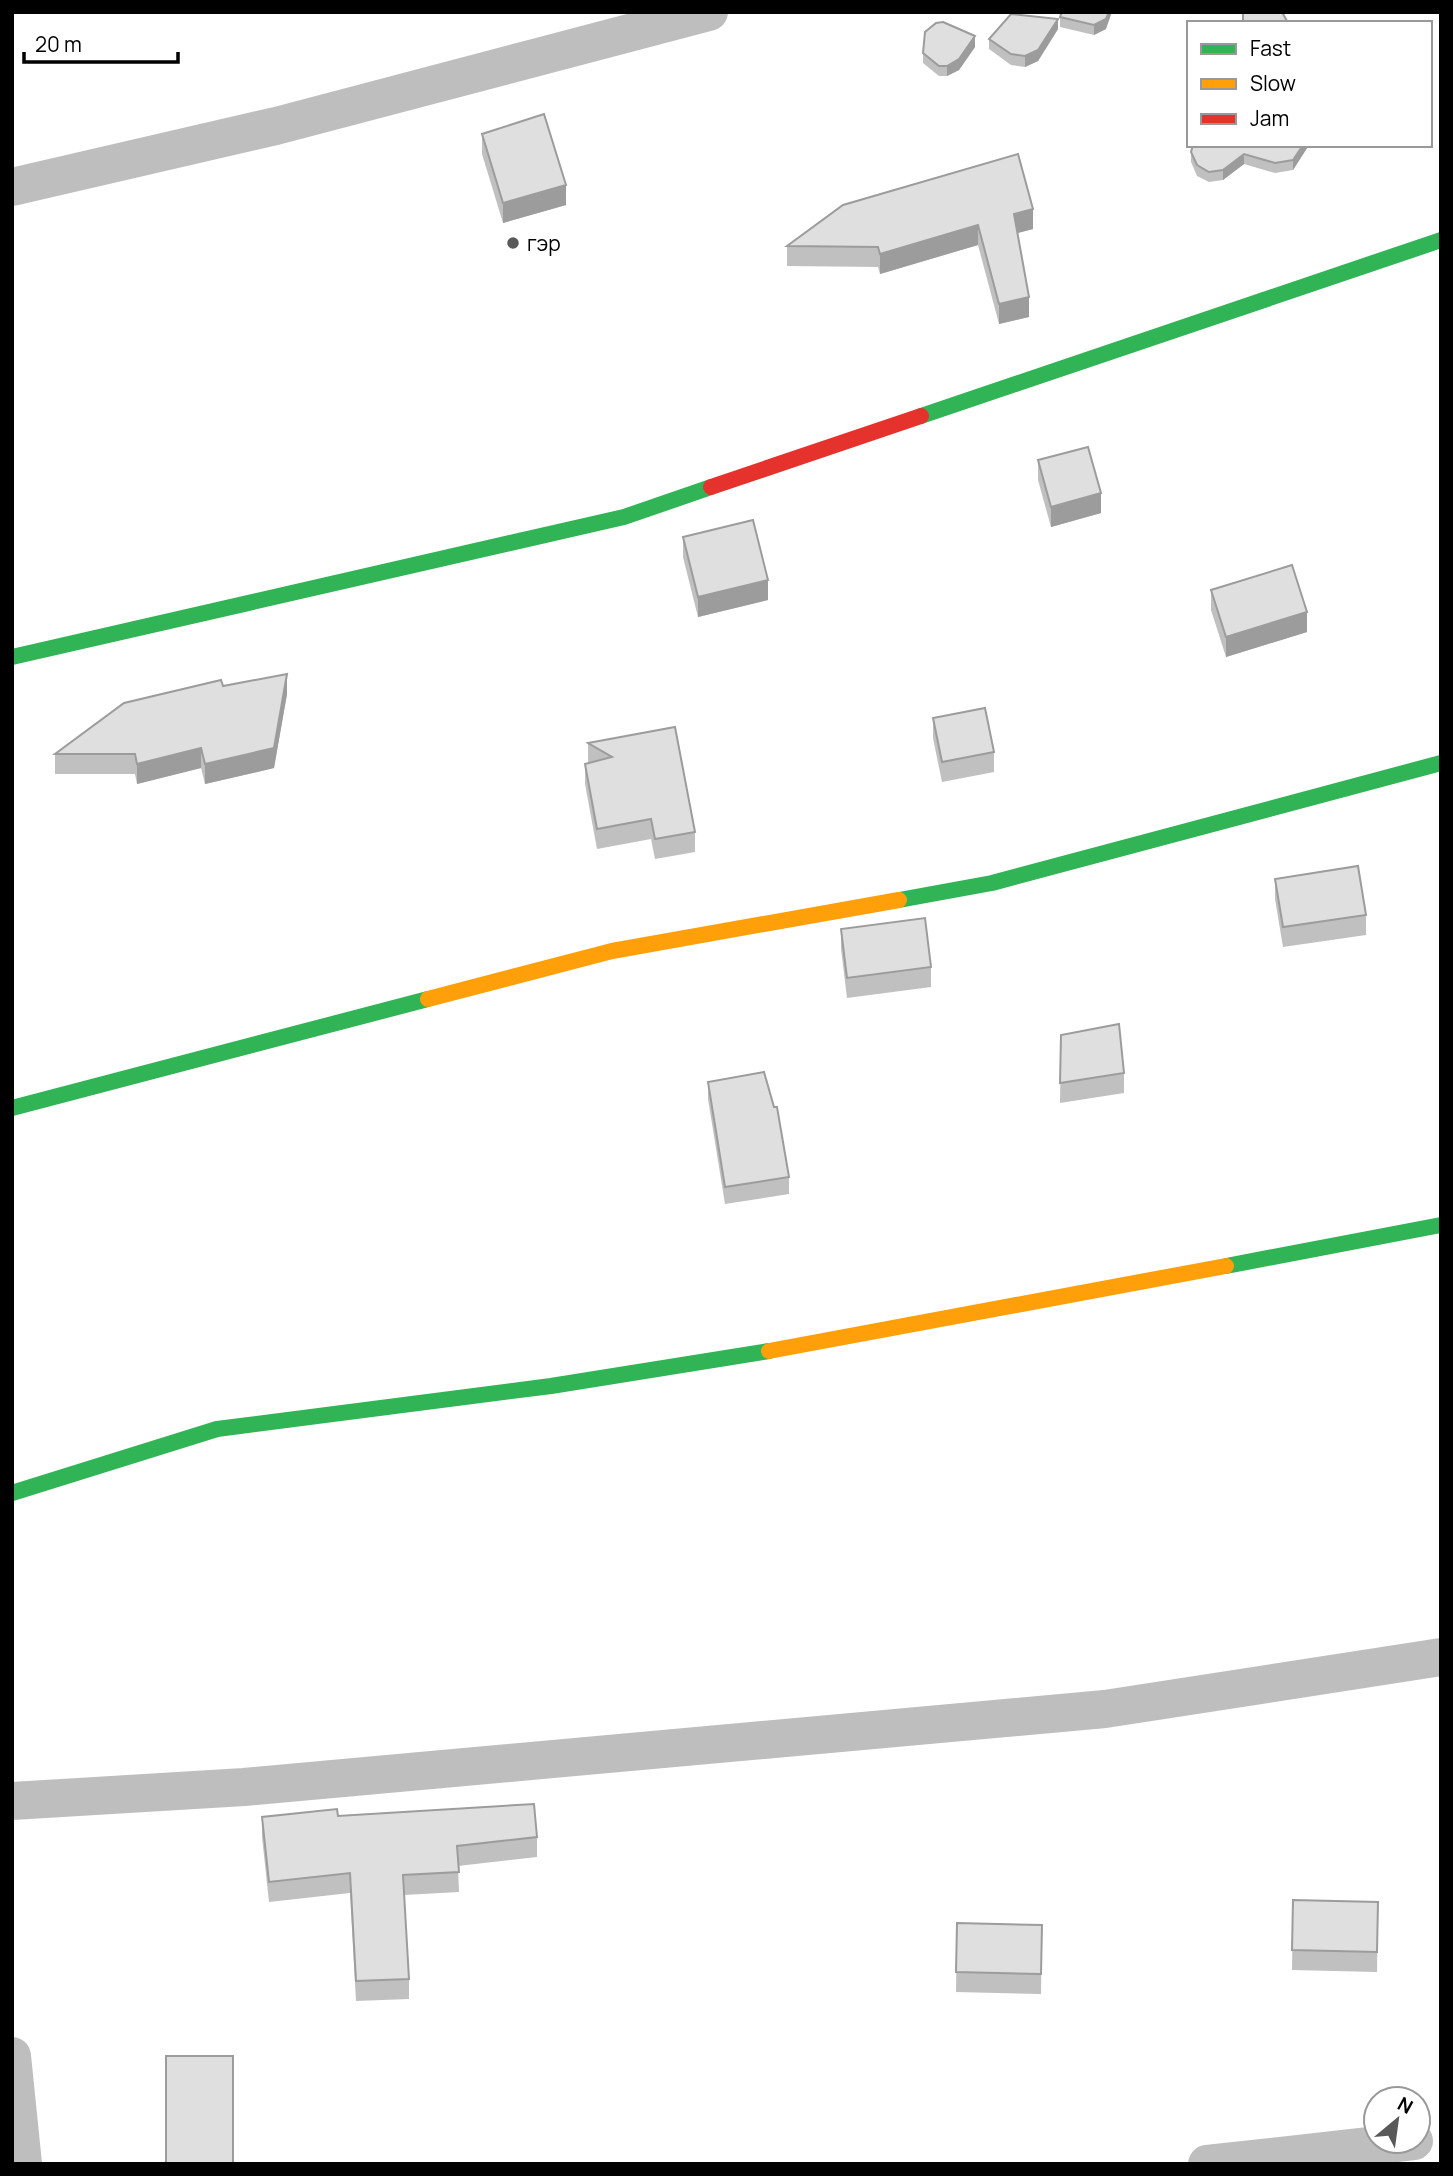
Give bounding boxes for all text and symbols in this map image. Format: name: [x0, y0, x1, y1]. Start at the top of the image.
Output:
scale bar: [24, 21, 178, 65]
legend: [1187, 21, 1432, 147]
text: 20 m: [35, 30, 82, 58]
text: Fast: [1250, 34, 1291, 62]
text: Slow: [1250, 69, 1296, 97]
text: Jam: [1250, 104, 1289, 132]
place label: гэр: [527, 229, 561, 257]
marker: гэр: [505, 235, 521, 251]
north arrow: [1362, 2085, 1432, 2155]
text: N: [1393, 2090, 1418, 2120]

